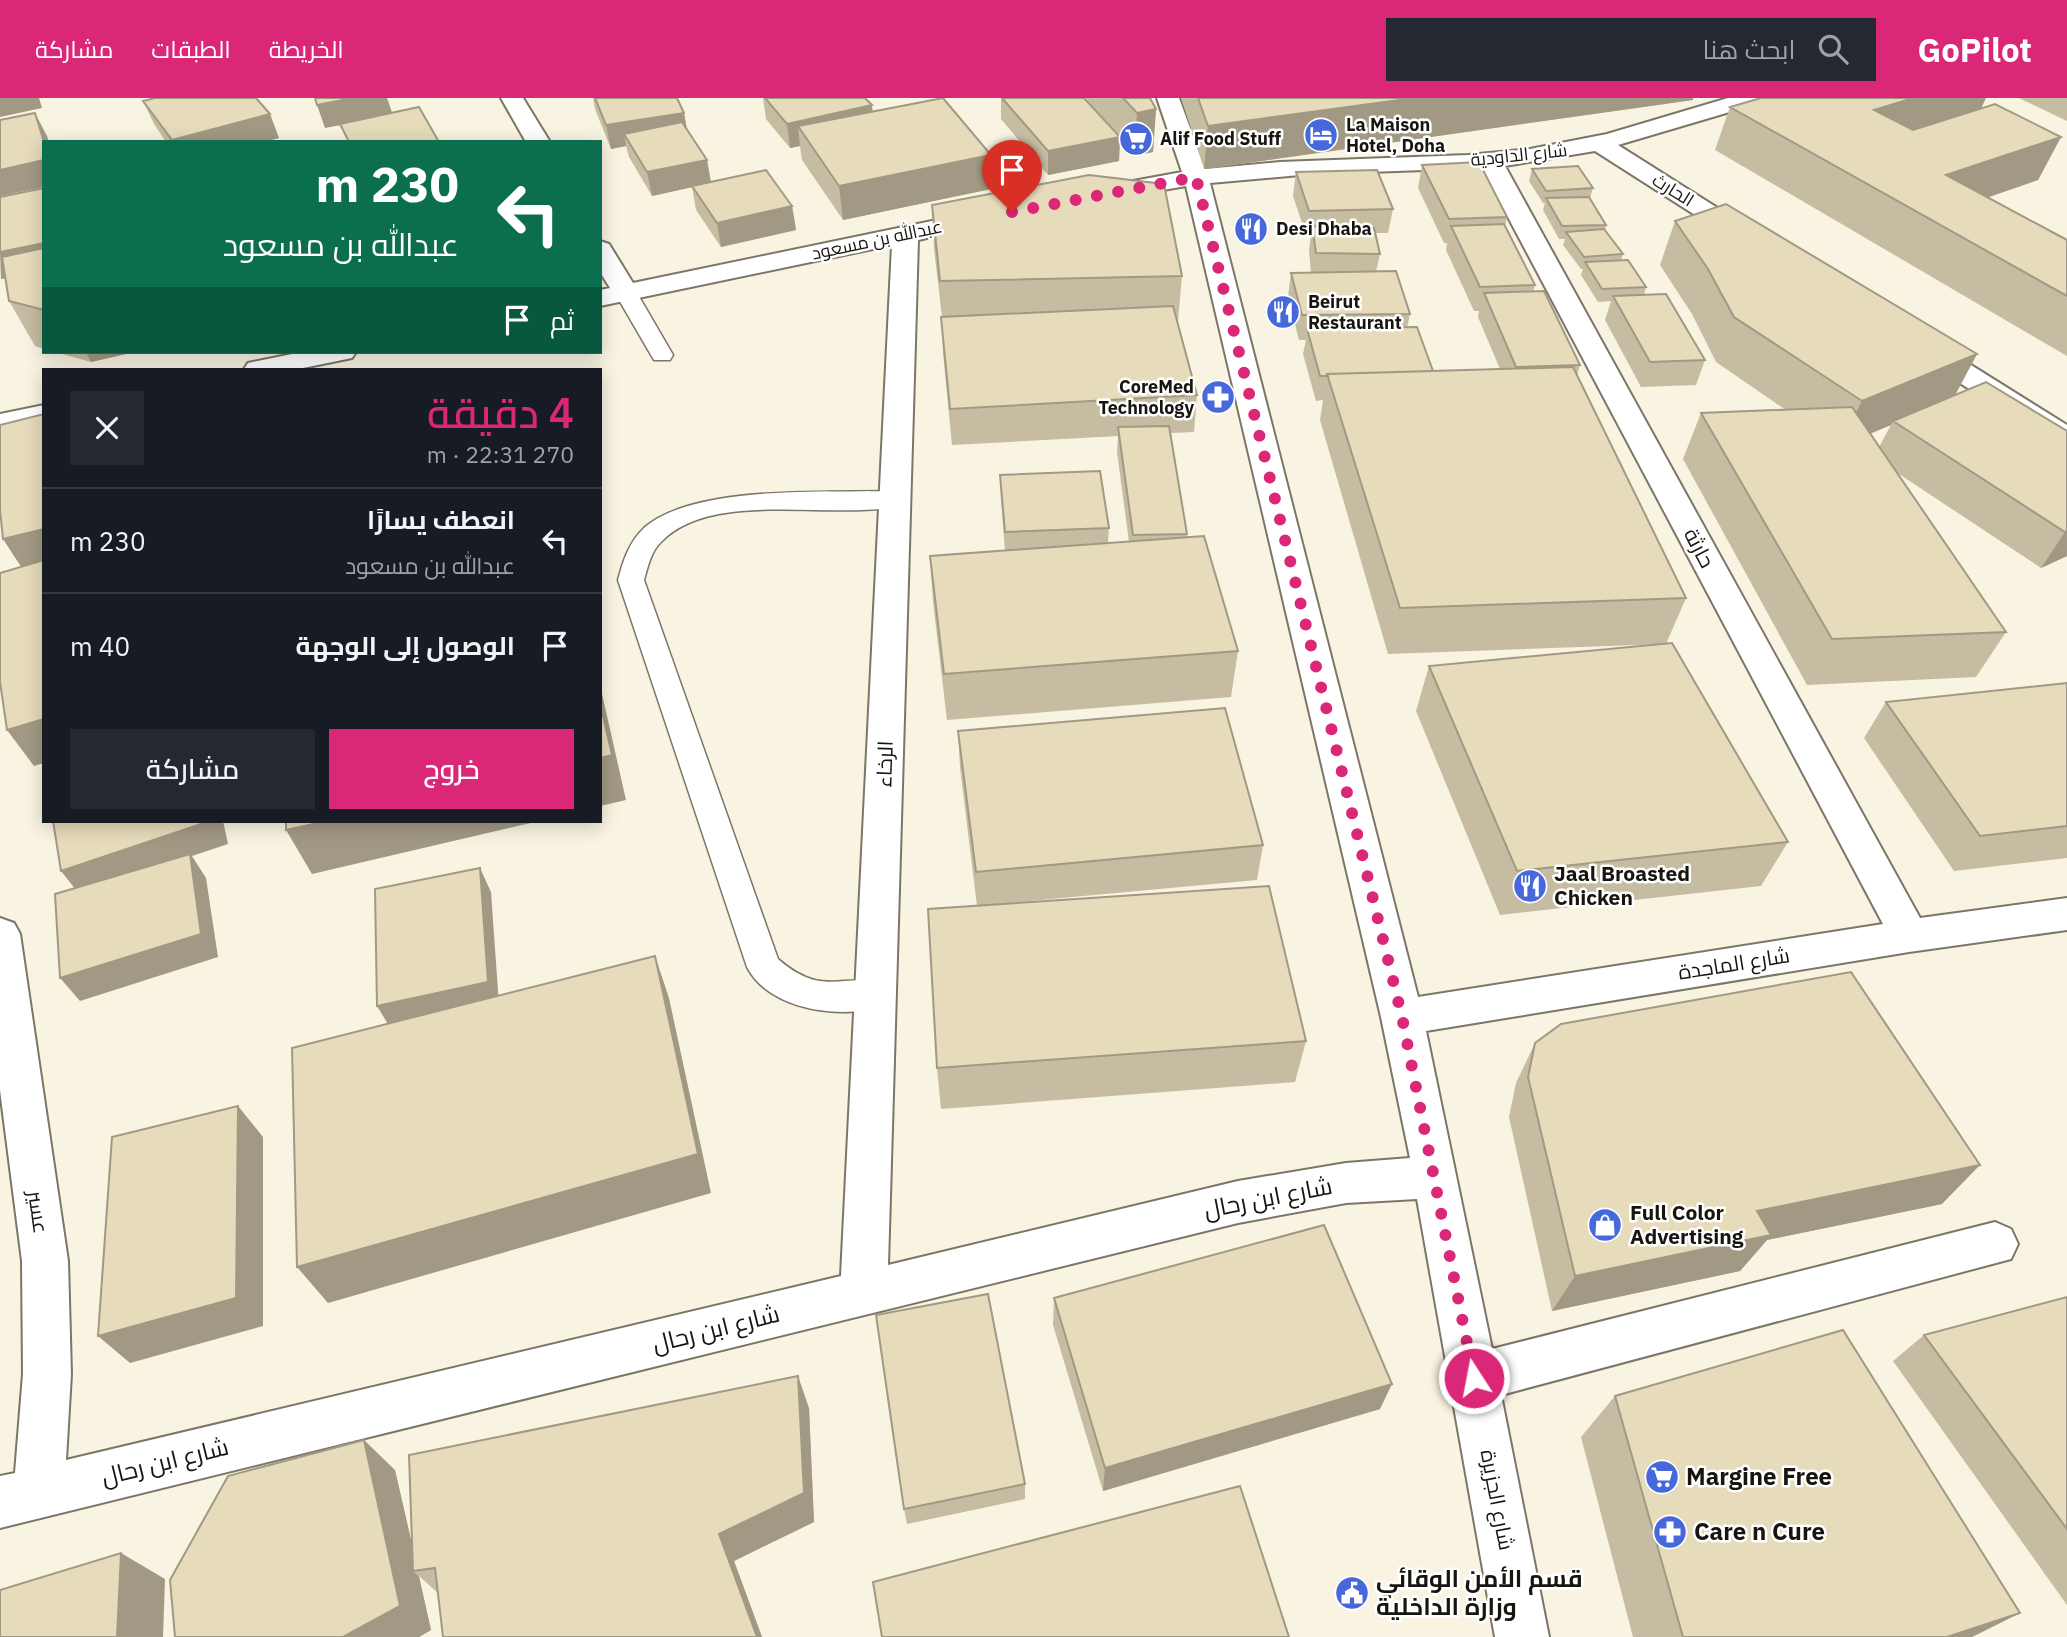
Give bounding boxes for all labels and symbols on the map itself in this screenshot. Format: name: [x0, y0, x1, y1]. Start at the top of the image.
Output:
place label: La Maison Hotel, Doha: [1346, 113, 1445, 157]
hotel icon: La Maison Hotel, Doha: [1302, 116, 1340, 154]
supermarket icon: Alif Food Stuff: [1117, 120, 1155, 158]
place label: Alif Food Stuff: [1160, 127, 1281, 150]
street label: شارع الداودية: [1469, 138, 1569, 172]
pin: [982, 140, 1042, 212]
street label: الحارث: [1648, 168, 1698, 211]
restaurant icon: Desi Dhaba: [1232, 210, 1270, 248]
street label: عبدالله بن مسعود: [810, 214, 944, 265]
place label: Desi Dhaba: [1276, 217, 1372, 240]
place label: Beirut Restaurant: [1308, 290, 1402, 334]
restaurant icon: Beirut Restaurant: [1264, 293, 1302, 331]
place label: CoreMed Technology: [1098, 375, 1194, 419]
pharmacy icon: CoreMed Technology: [1199, 378, 1237, 416]
street label: حارثة: [1678, 523, 1722, 572]
street label: الرخاء: [869, 740, 899, 788]
place label: Jaal Broasted Chicken: [1554, 859, 1690, 911]
restaurant icon: Jaal Broasted Chicken: [1511, 867, 1549, 905]
street label: شارع الماجدة: [1676, 940, 1792, 987]
street label: شارع ابن رحال: [1201, 1169, 1335, 1226]
street label: عسير: [22, 1188, 56, 1235]
place label: Full Color Advertising: [1630, 1198, 1744, 1250]
shop icon: Full Color Advertising: [1586, 1206, 1624, 1244]
street label: شارع ابن رحال: [649, 1297, 783, 1360]
position arrow: [1437, 1341, 1511, 1415]
street label: شارع ابن رحال: [98, 1430, 232, 1493]
street label: شارع الجزيرة: [1474, 1447, 1521, 1553]
supermarket icon: Margine Free: [1643, 1458, 1681, 1496]
place label: Margine Free: [1686, 1460, 1832, 1492]
pharmacy icon: Care n Cure: [1651, 1513, 1689, 1551]
place label: Care n Cure: [1694, 1515, 1825, 1547]
place label: قسم الأمن الوقائي وزارة الداخلية: [1376, 1562, 1583, 1622]
public building icon: قسم الأمن الوقائي وزارة الداخلية: [1333, 1574, 1371, 1612]

